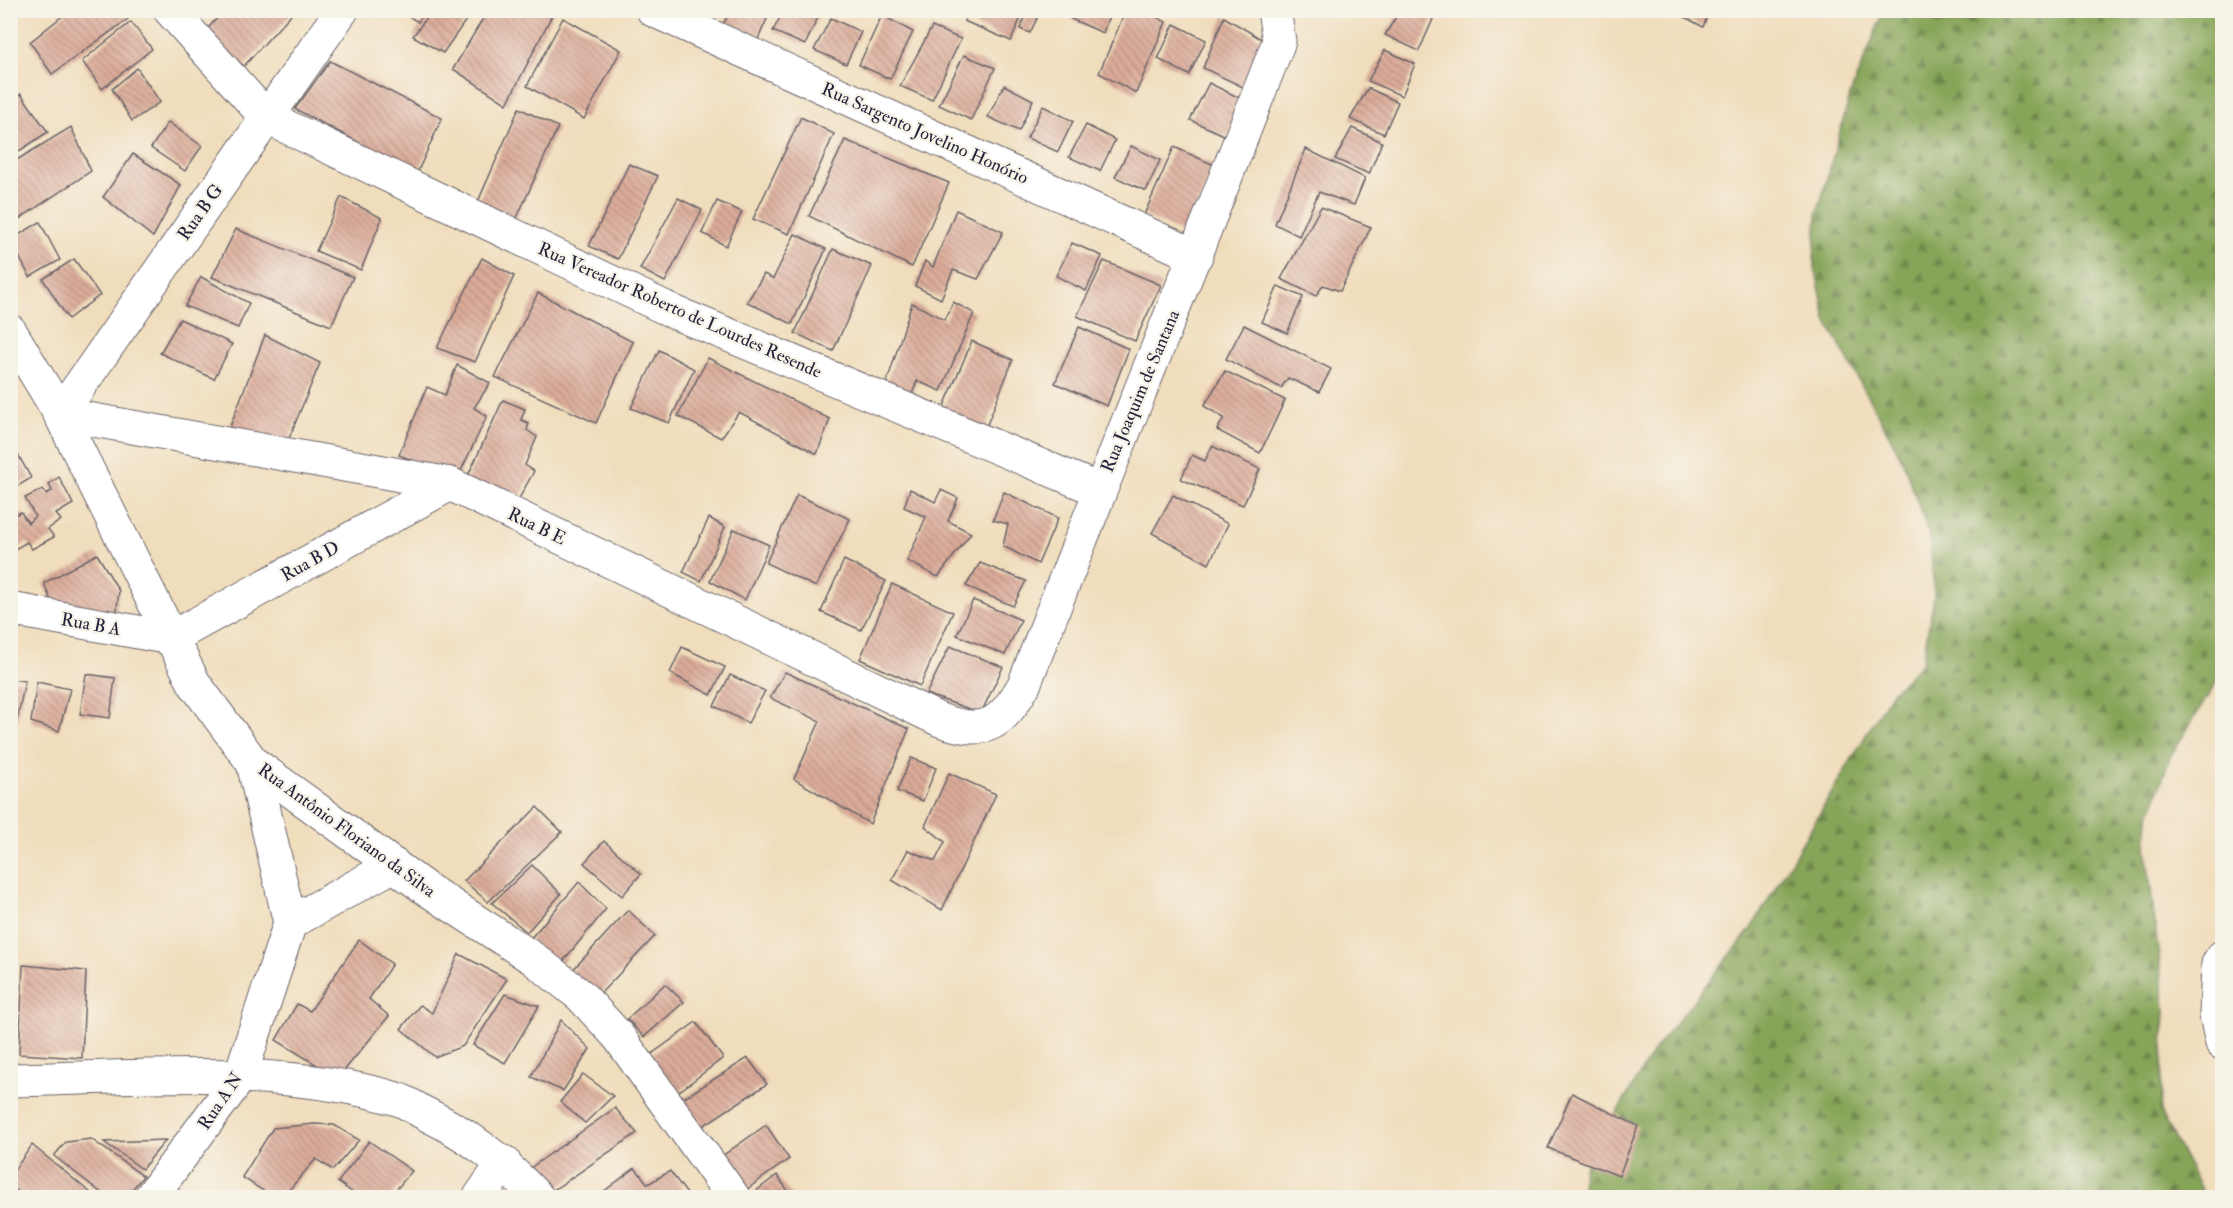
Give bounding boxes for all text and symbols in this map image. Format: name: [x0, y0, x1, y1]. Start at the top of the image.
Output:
street label: Rua Sargento Jovelino Honório: [818, 77, 1032, 190]
street label: Rua B G: [173, 180, 228, 245]
street label: Rua Vereador Roberto de Lourdes Resende: [534, 237, 826, 384]
street label: Rua Joaquim de Santana: [1096, 306, 1185, 476]
street label: Rua B E: [504, 503, 570, 550]
street label: Rua B D: [277, 536, 344, 587]
street label: Rua B A: [59, 608, 123, 641]
street label: Rua Antônio Floriano da Silva: [253, 758, 441, 903]
street label: Rua A N: [193, 1068, 248, 1134]

